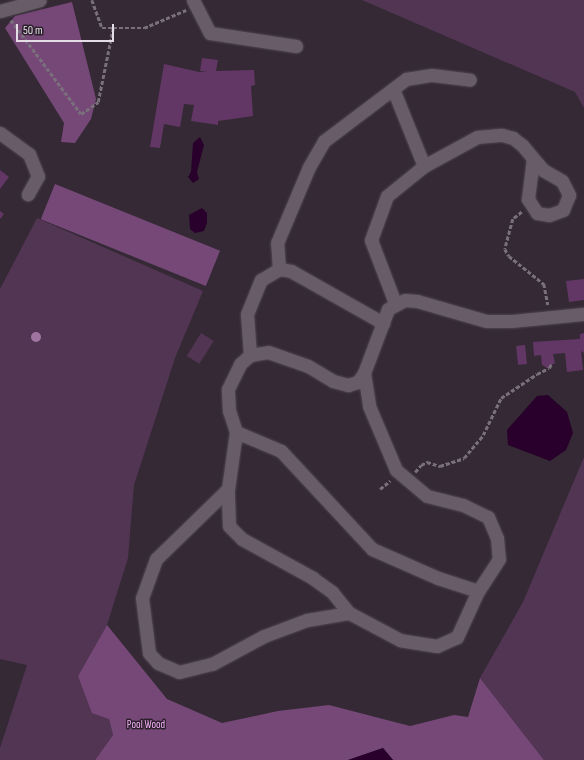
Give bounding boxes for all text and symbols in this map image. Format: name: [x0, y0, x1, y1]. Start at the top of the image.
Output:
scale bar: [18, 16, 116, 42]
text: 50 m: [23, 23, 43, 38]
park label: Pool Wood: [127, 718, 165, 732]

